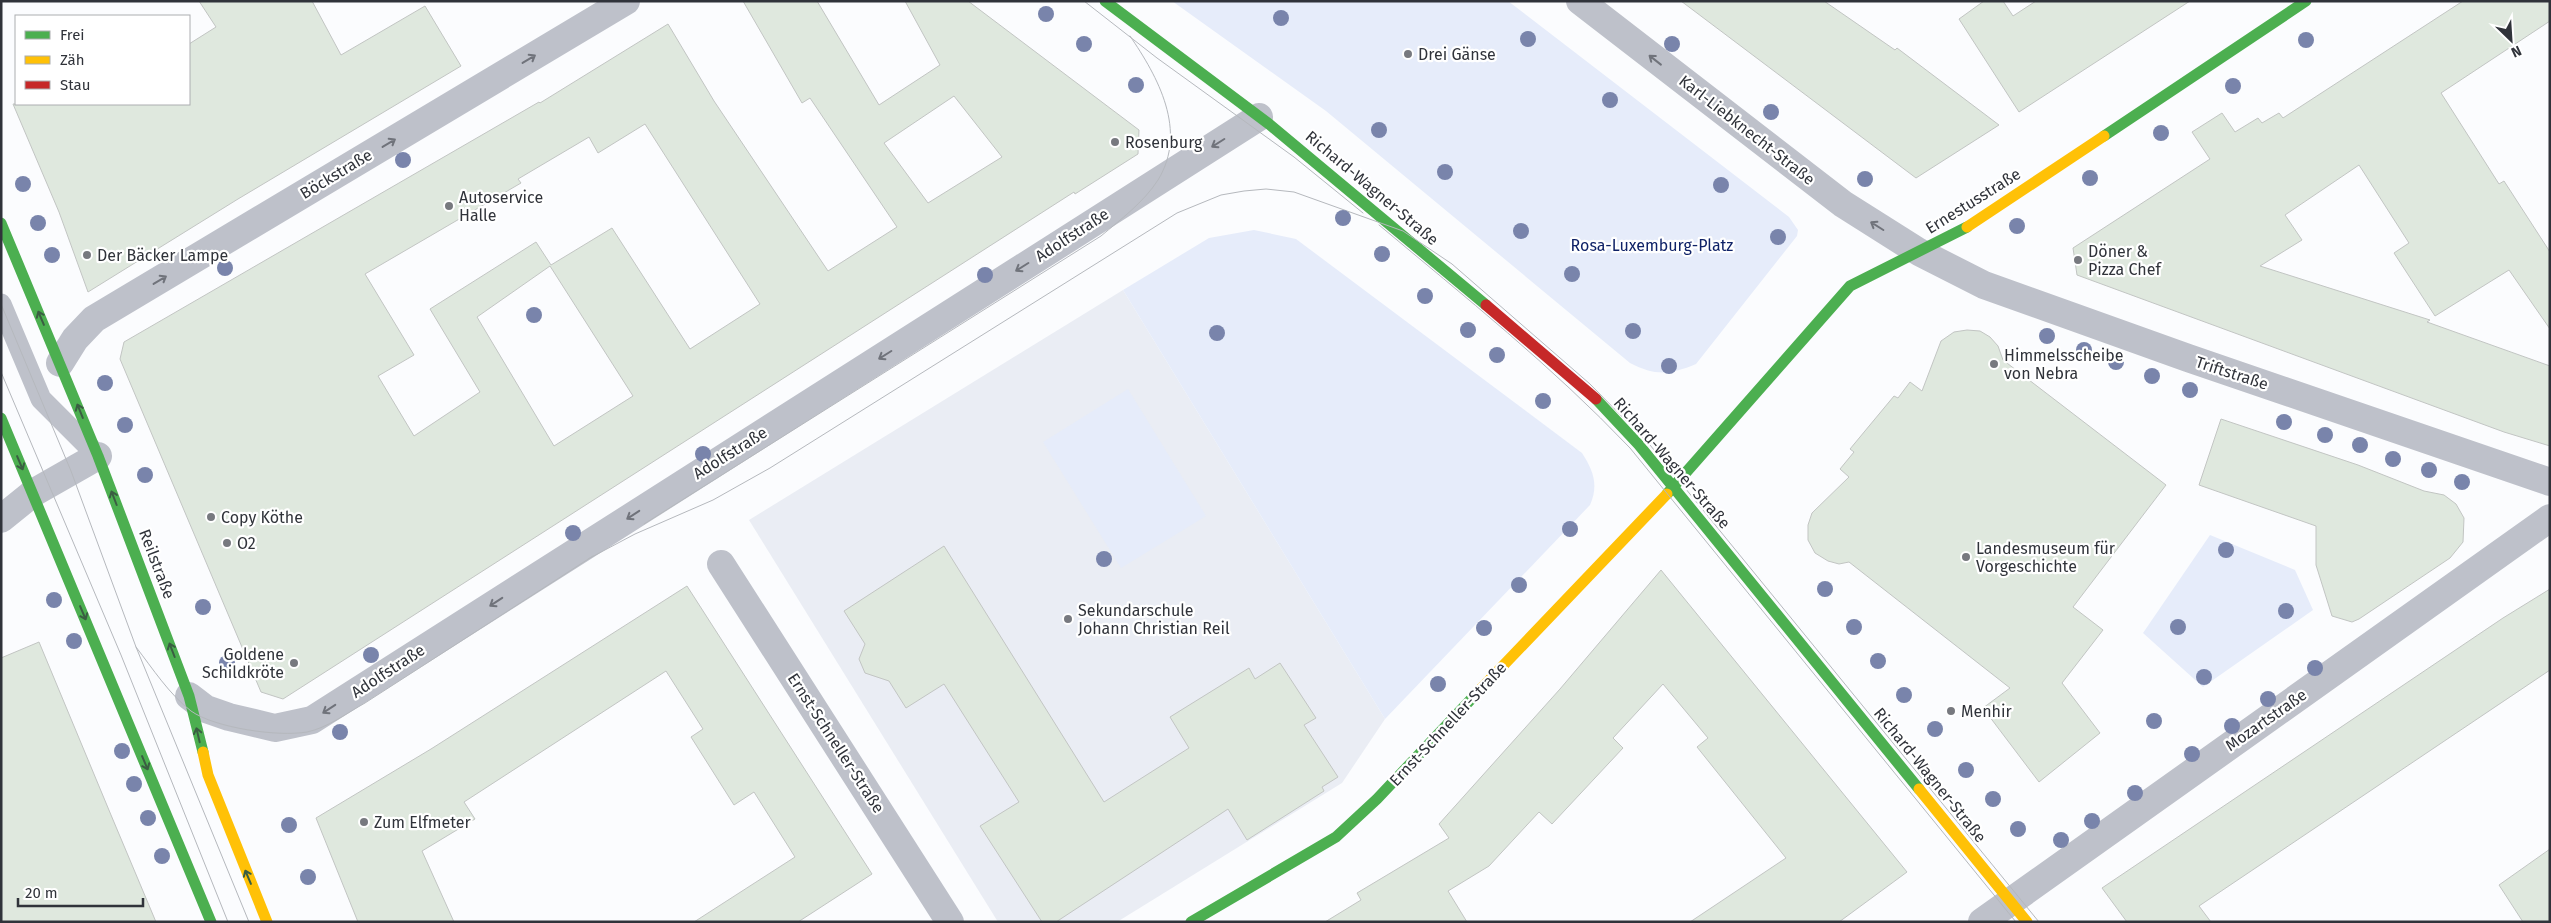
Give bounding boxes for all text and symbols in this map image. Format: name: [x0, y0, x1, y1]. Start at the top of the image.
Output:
legend: [15, 15, 190, 105]
north arrow: [2486, 15, 2536, 65]
text: Frei: [60, 26, 85, 44]
text: N: [2508, 42, 2524, 61]
place label: Drei Gänse: [1418, 45, 1496, 64]
marker: Drei Gänse: [1402, 48, 1414, 60]
text: Zäh: [60, 51, 85, 69]
one-way arrow: [521, 54, 535, 64]
one-way arrow: [1649, 54, 1662, 65]
street label: Karl-Liebknecht-Straße: [1675, 71, 1819, 189]
text: Stau: [60, 76, 90, 94]
street label: Richard-Wagner-Straße: [1302, 127, 1442, 249]
place label: Rosenburg: [1125, 133, 1203, 152]
marker: Rosenburg: [1109, 136, 1121, 148]
one-way arrow: [382, 137, 396, 147]
one-way arrow: [1211, 138, 1225, 148]
street label: Böckstraße: [297, 145, 375, 203]
street label: Ernestusstraße: [1922, 164, 2024, 238]
place label: Autoservice Halle: [459, 188, 543, 225]
marker: Autoservice Halle: [443, 200, 455, 212]
street label: Adolfstraße: [1032, 204, 1112, 266]
one-way arrow: [1871, 221, 1885, 231]
park label: Rosa-Luxemburg-Platz: [1571, 236, 1733, 255]
place label: Döner & Pizza Chef: [2088, 242, 2162, 279]
place label: Der Bäcker Lampe: [97, 246, 228, 265]
marker: Der Bäcker Lampe: [81, 249, 93, 261]
marker: Döner & Pizza Chef: [2072, 254, 2084, 266]
one-way arrow: [1015, 263, 1029, 273]
one-way arrow: [152, 274, 166, 284]
one-way arrow: [36, 311, 45, 326]
place label: Himmelsscheibe von Nebra: [2004, 346, 2124, 383]
one-way arrow: [878, 350, 892, 360]
street label: Triftstraße: [2193, 352, 2271, 394]
marker: Himmelsscheibe von Nebra: [1988, 358, 2000, 370]
street label: Richard-Wagner-Straße: [1610, 393, 1734, 533]
one-way arrow: [74, 404, 84, 419]
street label: Adolfstraße: [689, 423, 771, 483]
one-way arrow: [16, 455, 26, 470]
one-way arrow: [109, 491, 118, 506]
place label: Copy Köthe: [221, 508, 303, 527]
one-way arrow: [626, 510, 640, 520]
marker: Copy Köthe: [205, 511, 217, 523]
street label: Reilstraße: [135, 526, 179, 602]
place label: O2: [237, 534, 256, 553]
marker: O2: [221, 537, 233, 549]
place label: Landesmuseum für Vorgeschichte: [1976, 539, 2116, 576]
marker: Landesmuseum für Vorgeschichte: [1960, 551, 1972, 563]
one-way arrow: [489, 598, 503, 608]
place label: Sekundarschule Johann Christian Reil: [1078, 601, 1230, 638]
one-way arrow: [78, 605, 88, 620]
marker: Sekundarschule Johann Christian Reil: [1062, 613, 1074, 625]
street label: Adolfstraße: [348, 640, 428, 702]
one-way arrow: [167, 643, 176, 658]
place label: Goldene Schildkröte: [202, 645, 284, 682]
marker: Goldene Schildkröte: [288, 657, 300, 669]
street label: Ernst-Schneller-Straße: [1386, 658, 1510, 790]
street label: Ernst-Schneller-Straße: [784, 670, 888, 816]
street label: Mozartstraße: [2222, 685, 2310, 755]
place label: Menhir: [1961, 702, 2012, 721]
one-way arrow: [322, 703, 336, 714]
street label: Richard-Wagner-Straße: [1870, 704, 1990, 846]
marker: Menhir: [1945, 705, 1957, 717]
one-way arrow: [193, 728, 202, 744]
one-way arrow: [141, 755, 150, 770]
place label: Zum Elfmeter: [374, 813, 471, 832]
marker: Zum Elfmeter: [358, 816, 370, 828]
one-way arrow: [243, 870, 253, 885]
scale bar: [18, 876, 142, 908]
text: 20 m: [25, 884, 58, 902]

